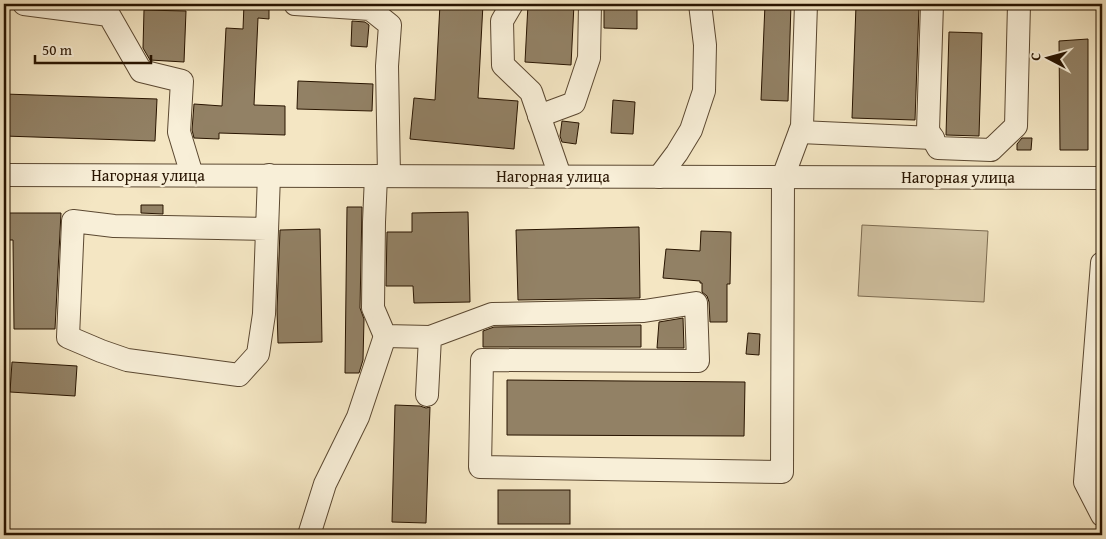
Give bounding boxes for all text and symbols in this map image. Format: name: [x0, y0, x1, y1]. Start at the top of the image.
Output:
scale bar: [35, 32, 151, 64]
north arrow: [1024, 32, 1074, 82]
text: 50 m: [42, 39, 73, 60]
text: С: [1025, 52, 1045, 62]
street label: Нагорная улица: [91, 163, 205, 187]
street label: Нагорная улица: [496, 164, 610, 188]
street label: Нагорная улица: [901, 165, 1015, 189]

